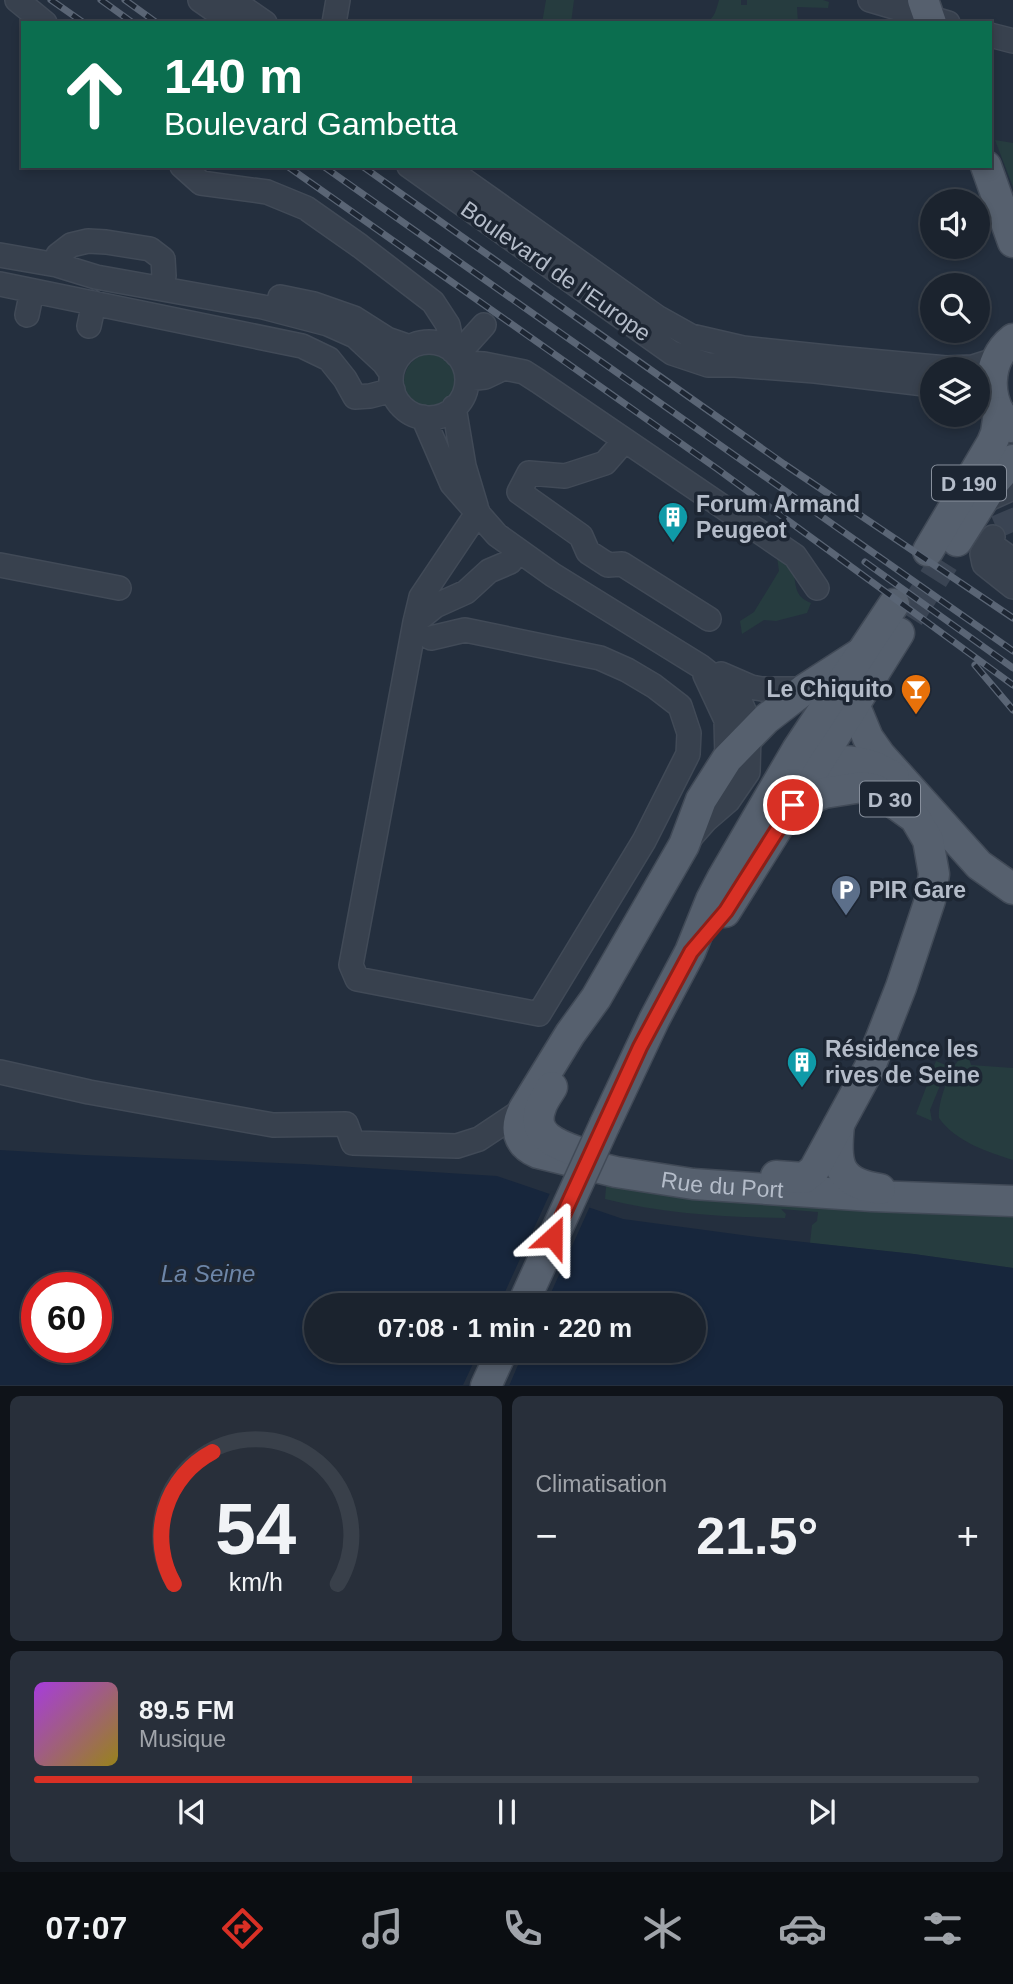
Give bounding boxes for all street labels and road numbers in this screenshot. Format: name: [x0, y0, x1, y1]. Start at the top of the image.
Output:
street label: Boulevard de l'Europe: [456, 196, 656, 346]
road number: D 190: [932, 466, 1006, 500]
road number: D 30: [860, 782, 920, 816]
street label: Rue du Port: [659, 1166, 785, 1203]

